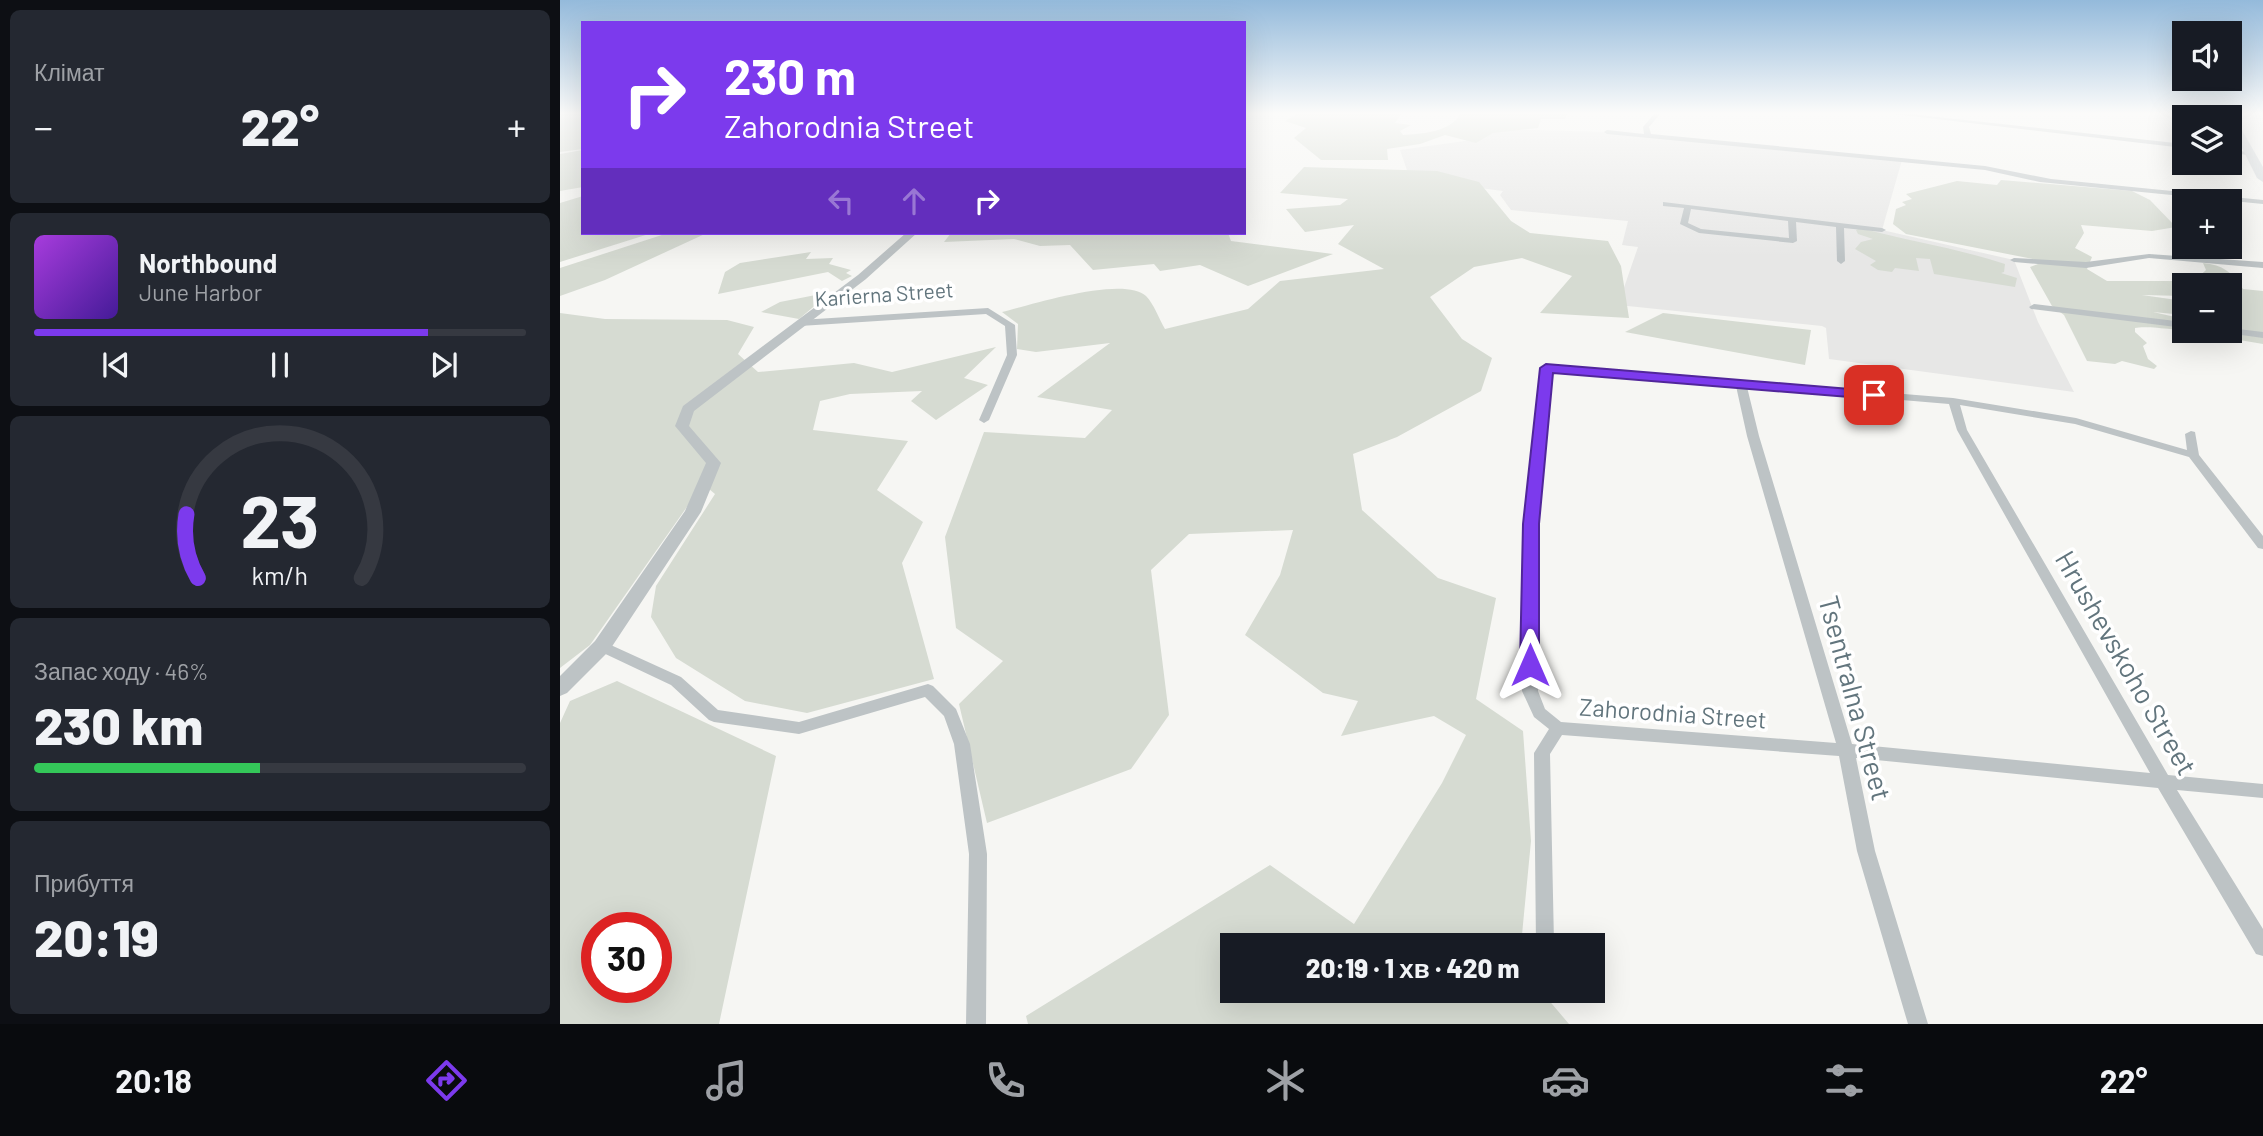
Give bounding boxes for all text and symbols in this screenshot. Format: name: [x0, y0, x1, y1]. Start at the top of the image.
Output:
map controls: [2172, 21, 2242, 343]
button: sound: [2172, 21, 2242, 91]
text: 230 m: [724, 46, 856, 105]
icon: right: [609, 49, 700, 140]
text: Клімат: [34, 58, 105, 86]
text: 22°: [241, 94, 319, 156]
text: −: [34, 103, 53, 149]
text: +: [507, 103, 526, 149]
button: layers: [2172, 105, 2242, 175]
text: Zahorodnia Street: [724, 106, 974, 144]
icon: left: [822, 182, 860, 220]
icon: ahead: [895, 182, 933, 220]
icon: right: [968, 182, 1006, 220]
button: +: [2172, 189, 2242, 259]
text: Northbound: [139, 247, 277, 278]
button: −: [2172, 273, 2242, 343]
street label: Karierna Street: [814, 276, 954, 311]
text: June Harbor: [139, 278, 262, 306]
icon: previous: [97, 346, 135, 384]
icon: pause: [261, 346, 299, 384]
icon: next: [425, 346, 463, 384]
pin: [1844, 365, 1904, 425]
icon: arrive: [1855, 376, 1893, 414]
text: 23: [240, 475, 320, 563]
street label: Hrushevskoho Street: [2049, 544, 2205, 781]
text: km/h: [252, 560, 308, 590]
street label: Tsentralna Street: [1812, 592, 1900, 804]
position arrow: [1493, 628, 1567, 702]
text: Запас ходу · 46%: [34, 657, 209, 685]
street label: Zahorodnia Street: [1578, 691, 1768, 734]
text: 230 km: [34, 693, 203, 755]
text: Прибуття: [34, 869, 134, 897]
text: 20:19: [34, 905, 159, 967]
speed limit sign: 30: [581, 912, 672, 1003]
text: 20:19 · 1 хв · 420 m: [1306, 952, 1519, 983]
icon: directions: [422, 1056, 471, 1105]
icon: music: [702, 1056, 751, 1105]
icon: phone: [981, 1056, 1030, 1105]
icon: climate: [1261, 1056, 1310, 1105]
icon: car: [1541, 1056, 1590, 1105]
icon: filters: [1820, 1056, 1869, 1105]
text: 20:18: [115, 1061, 192, 1099]
text: 22°: [2100, 1061, 2148, 1099]

